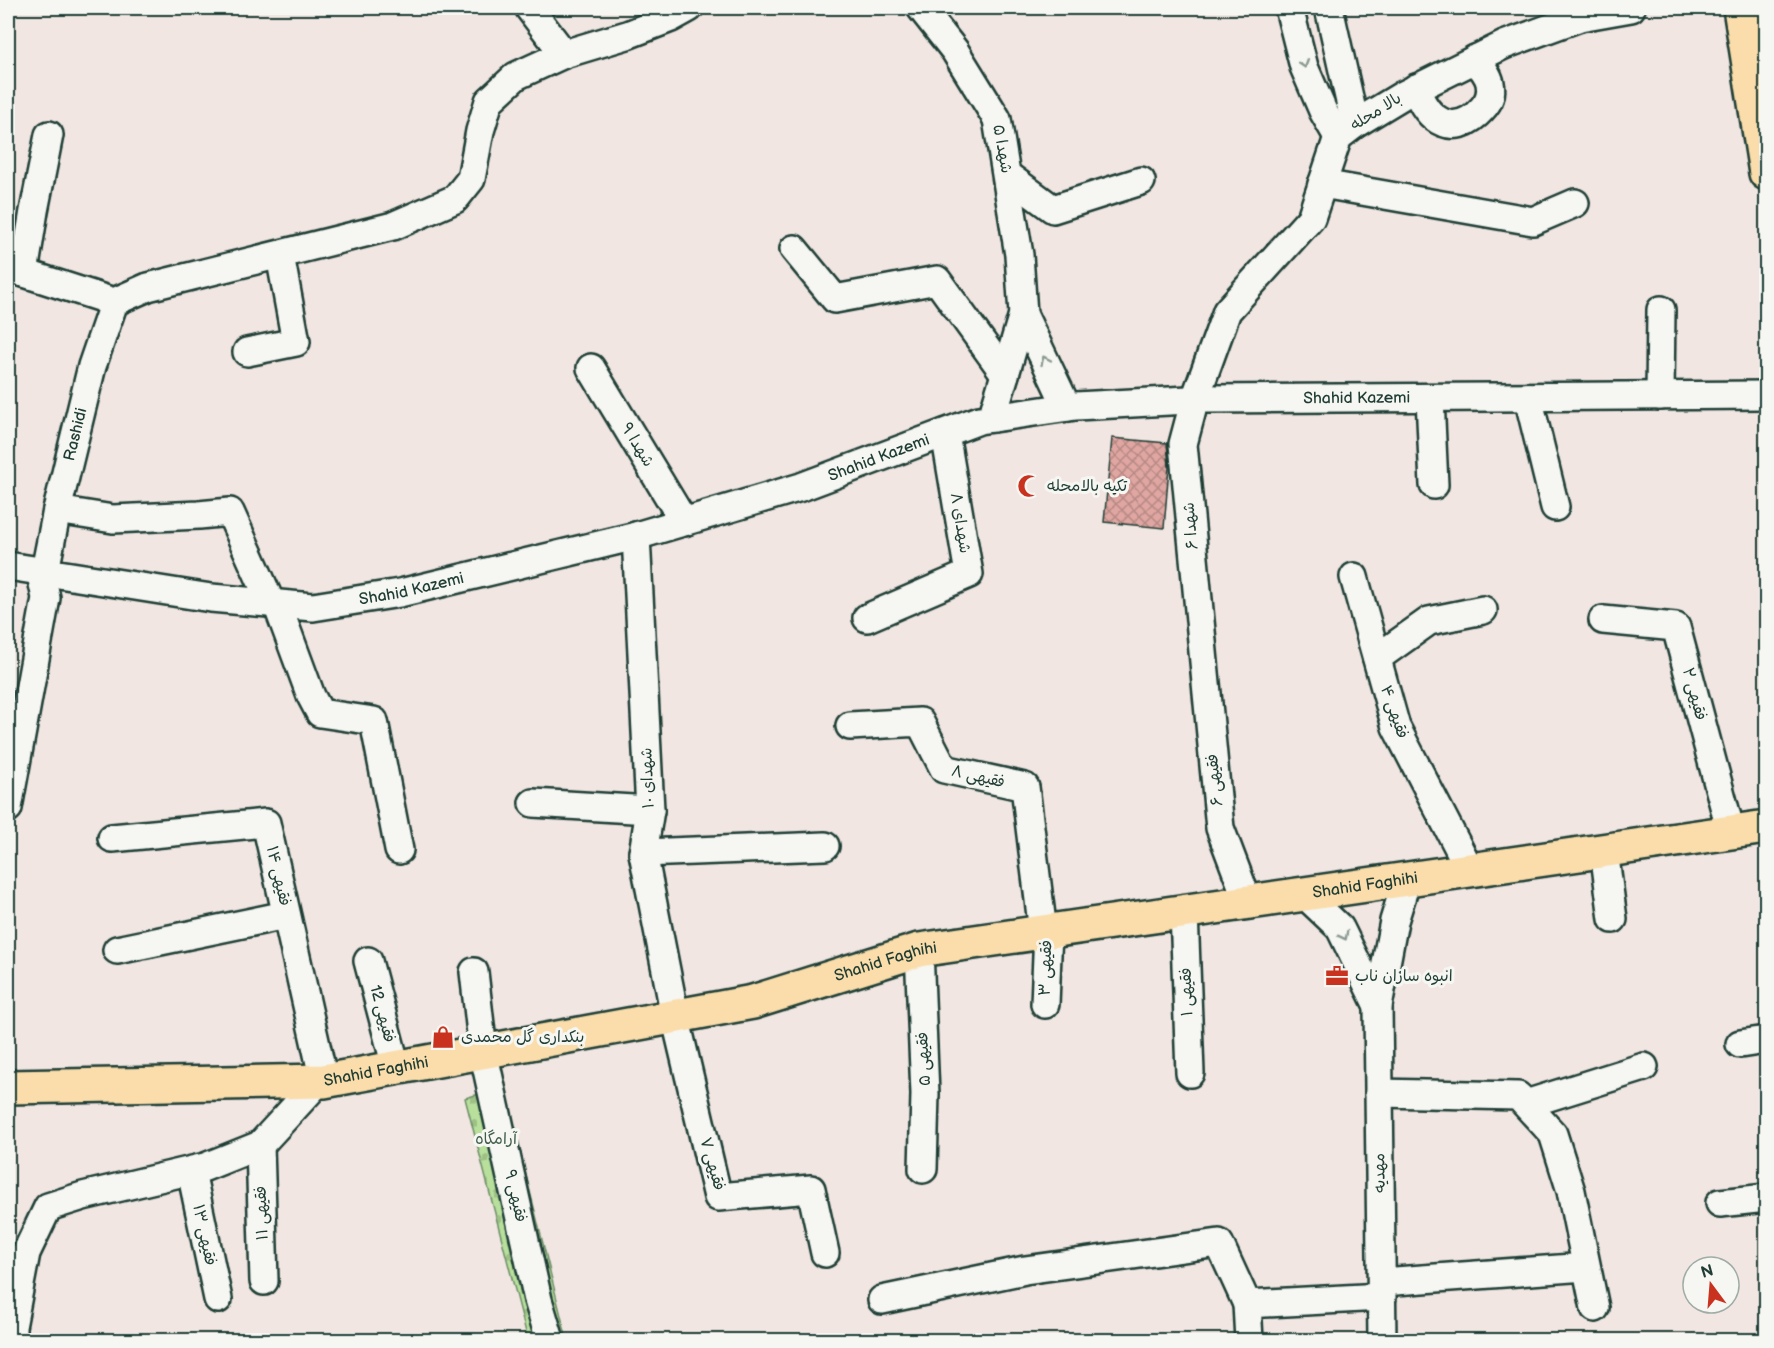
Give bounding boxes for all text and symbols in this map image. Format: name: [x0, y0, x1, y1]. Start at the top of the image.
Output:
one-way arrow: [1297, 58, 1309, 69]
street label: بالا محله: [1347, 89, 1405, 135]
street label: شهدا ۵: [988, 123, 1016, 175]
one-way arrow: [1041, 356, 1053, 367]
street label: Shahid Kazemi: [1303, 388, 1410, 408]
street label: Rashidi: [60, 406, 91, 463]
street label: شهدا ۹: [616, 420, 658, 470]
street label: Shahid Kazemi: [825, 430, 932, 485]
mosque icon: تکیه بالامحله: [1016, 473, 1042, 499]
place label: تکیه بالامحله: [1047, 477, 1128, 496]
street label: شهدای ۸: [946, 491, 974, 555]
street label: شهدا ۶: [1179, 501, 1203, 551]
street label: Shahid Kazemi: [358, 568, 466, 609]
street label: فقیهی ۲: [1678, 666, 1710, 722]
street label: فقیهی ۴: [1376, 683, 1412, 741]
street label: شهدای ۱۰: [637, 747, 659, 809]
street label: فقیهی ۶: [1203, 753, 1227, 807]
street label: فقیهی ۸: [949, 762, 1007, 792]
street label: فقیهی ۱۴: [262, 844, 294, 908]
street label: Shahid Faghihi: [1311, 868, 1419, 902]
one-way arrow: [1336, 930, 1348, 941]
street label: Shahid Faghihi: [832, 938, 938, 985]
street label: فقیهی ۳: [1036, 940, 1056, 996]
office icon: انبوه سازان ناب: [1324, 963, 1350, 989]
street label: فقیهی ۱: [1177, 967, 1197, 1017]
place label: انبوه سازان ناب: [1355, 967, 1453, 986]
street label: فقیهی 12: [365, 983, 399, 1045]
shop icon: بنکداری گل محمدی: [430, 1024, 456, 1050]
place label: بنکداری گل محمدی: [461, 1027, 584, 1047]
street label: فقیهی ۵: [913, 1031, 935, 1087]
street label: Shahid Faghihi: [322, 1052, 430, 1090]
park label: آرامگاه: [475, 1129, 518, 1149]
street label: فقیهی ۷: [695, 1135, 729, 1193]
street label: مهدیه: [1370, 1153, 1390, 1193]
street label: فقیهی ۹: [500, 1168, 530, 1224]
street label: فقیهی ۱۱: [252, 1185, 272, 1241]
street label: فقیهی ۱۳: [188, 1203, 220, 1267]
north arrow: [1681, 1255, 1741, 1315]
text: N: [1699, 1261, 1716, 1283]

